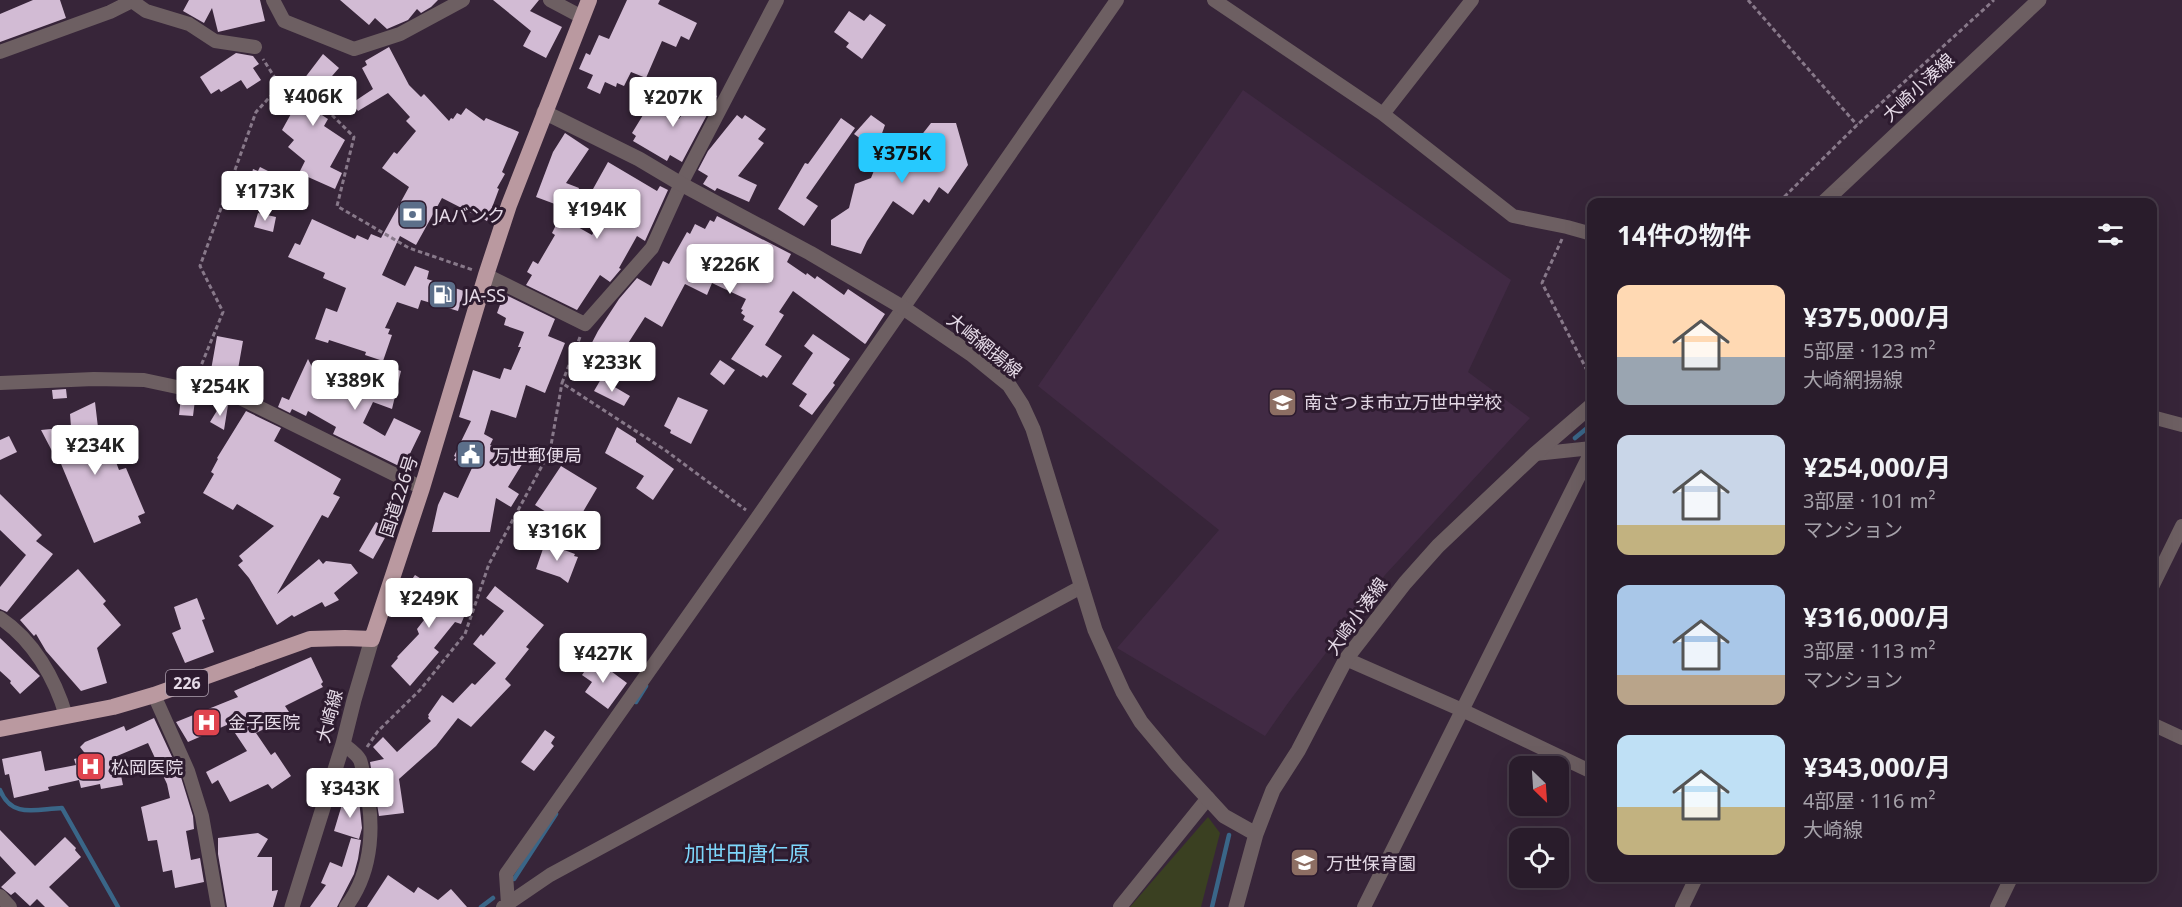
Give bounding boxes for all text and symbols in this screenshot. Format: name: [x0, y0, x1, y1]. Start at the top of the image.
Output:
street label: 大崎小湊線: [1877, 48, 1959, 126]
pin: ¥406K: [271, 76, 355, 127]
pin: ¥207K: [631, 77, 715, 128]
text: ¥406K: [283, 82, 343, 109]
text: ¥207K: [643, 83, 703, 110]
pin: ¥375K: [860, 133, 944, 184]
text: ¥375K: [872, 139, 932, 166]
pin: ¥173K: [223, 171, 307, 222]
text: ¥173K: [235, 177, 295, 204]
pin: ¥194K: [555, 189, 639, 240]
text: ¥194K: [567, 195, 627, 222]
bank icon: JAバンク: [397, 199, 429, 231]
place label: JAバンク: [432, 203, 505, 227]
text: 14件の物件: [1617, 217, 1751, 253]
icon: filters: [2094, 218, 2127, 251]
pin: ¥226K: [688, 244, 772, 295]
text: ¥226K: [700, 250, 760, 277]
fuel station icon: JA-SS: [427, 279, 459, 311]
place label: JA-SS: [462, 283, 506, 307]
text: ¥375,000/月: [1803, 299, 1951, 335]
street label: 大崎網揚線: [942, 307, 1028, 383]
icon: home: [1665, 309, 1737, 381]
text: 5部屋 · 123 m²: [1803, 337, 1935, 364]
pin: ¥233K: [570, 342, 654, 393]
text: ¥233K: [582, 348, 642, 375]
pin: ¥389K: [313, 360, 397, 411]
pin: ¥254K: [178, 366, 262, 417]
text: ¥389K: [325, 366, 385, 393]
text: 大崎網揚線: [1803, 366, 1903, 393]
text: ¥254K: [190, 372, 250, 399]
school or university icon: 南さつま市立万世中学校: [1267, 386, 1299, 418]
place label: 南さつま市立万世中学校: [1304, 390, 1502, 414]
pin: ¥234K: [53, 425, 137, 476]
text: ¥234K: [65, 431, 125, 458]
public building icon: 万世郵便局: [455, 439, 487, 471]
place label: 万世郵便局: [492, 443, 582, 467]
text: ¥254,000/月: [1803, 449, 1951, 485]
street label: 国道226号: [373, 452, 423, 540]
icon: home: [1665, 459, 1737, 531]
text: 3部屋 · 101 m²: [1803, 487, 1935, 514]
pin: ¥316K: [515, 511, 599, 562]
text: マンション: [1803, 516, 1903, 543]
text: ¥316K: [527, 517, 587, 544]
street label: 大崎小湊線: [1320, 573, 1392, 659]
pin: ¥249K: [387, 578, 471, 629]
text: ¥249K: [399, 584, 459, 611]
text: ¥316,000/月: [1803, 599, 1951, 635]
icon: home: [1665, 609, 1737, 681]
pin: ¥427K: [561, 633, 645, 684]
text: 3部屋 · 113 m²: [1803, 637, 1935, 664]
text: ¥427K: [573, 639, 633, 666]
text: マンション: [1803, 666, 1903, 693]
road number: 226: [166, 670, 208, 696]
street label: 大崎線: [310, 687, 348, 745]
hospital icon: 金子医院: [191, 706, 223, 738]
place label: 金子医院: [228, 710, 300, 734]
text: ¥343,000/月: [1803, 749, 1951, 785]
hospital icon: 松岡医院: [74, 751, 106, 783]
place label: 松岡医院: [111, 755, 183, 779]
north arrow: [1509, 756, 1569, 816]
map controls: [1509, 756, 1569, 888]
icon: home: [1665, 759, 1737, 831]
pin: ¥343K: [308, 768, 392, 819]
text: ¥343K: [320, 774, 380, 801]
text: 4部屋 · 116 m²: [1803, 787, 1935, 814]
text: 大崎線: [1803, 816, 1863, 843]
button: locate: [1509, 828, 1569, 888]
district label: 加世田唐仁原: [684, 839, 810, 867]
school or university icon: 万世保育園: [1289, 847, 1321, 879]
place label: 万世保育園: [1326, 851, 1416, 875]

